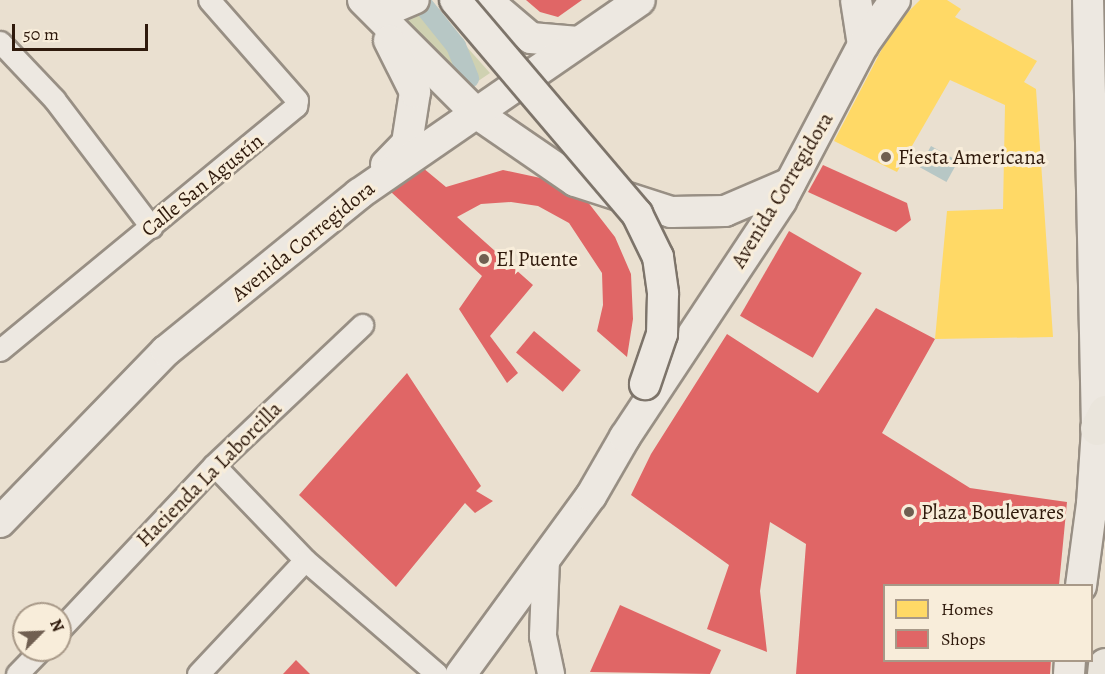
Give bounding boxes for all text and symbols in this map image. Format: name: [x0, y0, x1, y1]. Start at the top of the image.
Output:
scale bar: [15, 12, 152, 50]
text: 50 m: [23, 22, 59, 46]
street label: Avenida Corregidora: [726, 108, 838, 272]
street label: Calle San Agustín: [136, 128, 268, 242]
place label: Fiesta Americana: [898, 144, 1045, 170]
marker: Fiesta Americana: [879, 150, 893, 164]
street label: Avenida Corregidora: [226, 176, 380, 306]
place label: El Puente: [496, 246, 578, 272]
marker: El Puente: [477, 252, 491, 266]
street label: Hacienda La Laborcilla: [131, 396, 287, 552]
place label: Plaza Boulevares: [921, 499, 1064, 525]
marker: Plaza Boulevares: [902, 505, 916, 519]
legend: [883, 584, 1093, 662]
text: Homes: [941, 597, 993, 621]
north arrow: [12, 602, 72, 662]
text: N: [44, 616, 69, 635]
text: Shops: [941, 627, 986, 651]

